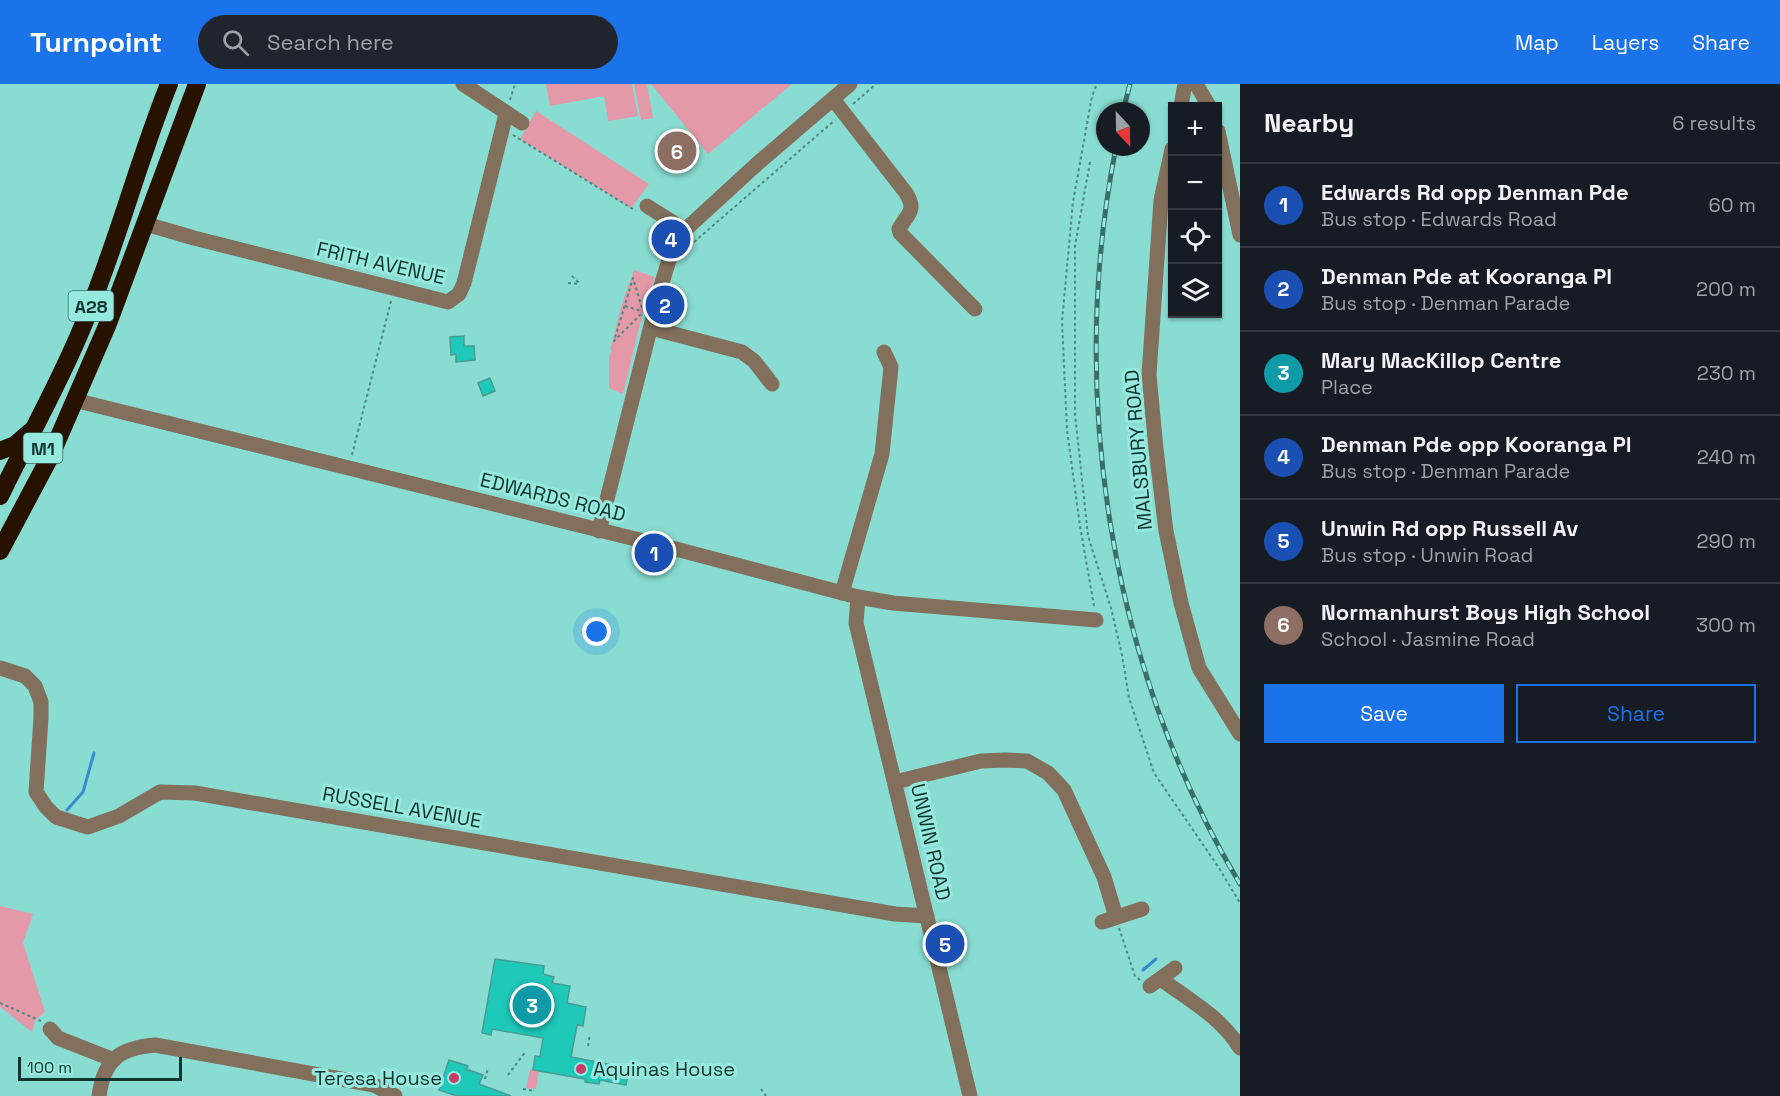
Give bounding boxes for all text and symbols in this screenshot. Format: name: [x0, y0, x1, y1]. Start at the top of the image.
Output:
search box: [198, 15, 618, 69]
text: Turnpoint: [30, 24, 162, 60]
icon: search: [219, 26, 252, 59]
text: Search here: [267, 28, 394, 56]
text: Map: [1515, 29, 1559, 56]
text: Layers: [1592, 29, 1659, 56]
text: Share: [1692, 29, 1750, 56]
north arrow: [1096, 102, 1150, 156]
map controls: [1168, 102, 1222, 318]
button: +: [1168, 102, 1222, 156]
text: Nearby: [1264, 106, 1354, 140]
text: 6 results: [1672, 110, 1756, 136]
pin: 6: [658, 128, 696, 174]
button: −: [1168, 156, 1222, 210]
text: Edwards Rd opp Denman Pde: [1321, 178, 1629, 206]
text: 1: [1279, 192, 1288, 218]
text: 60 m: [1709, 192, 1756, 218]
text: Bus stop · Edwards Road: [1321, 206, 1557, 232]
button: locate: [1168, 210, 1222, 264]
pin: 4: [652, 216, 690, 262]
street label: FRITH AVENUE: [314, 236, 448, 290]
text: Denman Pde at Kooranga Pl: [1321, 262, 1612, 290]
button: layers: [1168, 264, 1222, 318]
text: 2: [1278, 276, 1289, 302]
text: 200 m: [1696, 276, 1756, 302]
pin: 2: [646, 282, 684, 328]
text: Bus stop · Denman Parade: [1321, 290, 1570, 316]
road number: A28: [68, 291, 113, 321]
text: Mary MacKillop Centre: [1321, 346, 1561, 374]
text: 3: [1277, 360, 1290, 386]
text: 230 m: [1697, 360, 1756, 386]
street label: MALSBURY ROAD: [1118, 369, 1158, 531]
text: Place: [1321, 374, 1373, 400]
text: Denman Pde opp Kooranga Pl: [1321, 430, 1632, 458]
road number: M1: [24, 433, 63, 463]
text: 4: [1277, 444, 1290, 470]
text: 240 m: [1697, 444, 1756, 470]
text: Bus stop · Denman Parade: [1321, 458, 1570, 484]
street label: EDWARDS ROAD: [478, 466, 628, 528]
text: Unwin Rd opp Russell Av: [1321, 514, 1578, 542]
text: 5: [1278, 528, 1290, 554]
text: 290 m: [1697, 528, 1756, 554]
pin: 1: [634, 530, 674, 576]
text: Bus stop · Unwin Road: [1321, 542, 1533, 568]
text: Normanhurst Boys High School: [1321, 598, 1650, 626]
text: 6: [1277, 612, 1290, 638]
text: 300 m: [1696, 612, 1756, 638]
your location: [582, 617, 611, 646]
text: School · Jasmine Road: [1321, 626, 1535, 652]
button: Save: [1264, 684, 1504, 743]
button: Share: [1516, 684, 1756, 743]
street label: RUSSELL AVENUE: [320, 780, 484, 834]
street label: UNWIN ROAD: [905, 781, 957, 903]
pin: 5: [926, 922, 964, 966]
pin: 3: [512, 982, 552, 1028]
scale bar: [18, 1054, 182, 1082]
place label: Aquinas House: [593, 1056, 735, 1082]
text: 100 m: [27, 1057, 72, 1078]
marker: Aquinas House: [574, 1062, 588, 1076]
place label: Teresa House: [314, 1065, 442, 1091]
marker: Teresa House: [447, 1071, 461, 1085]

